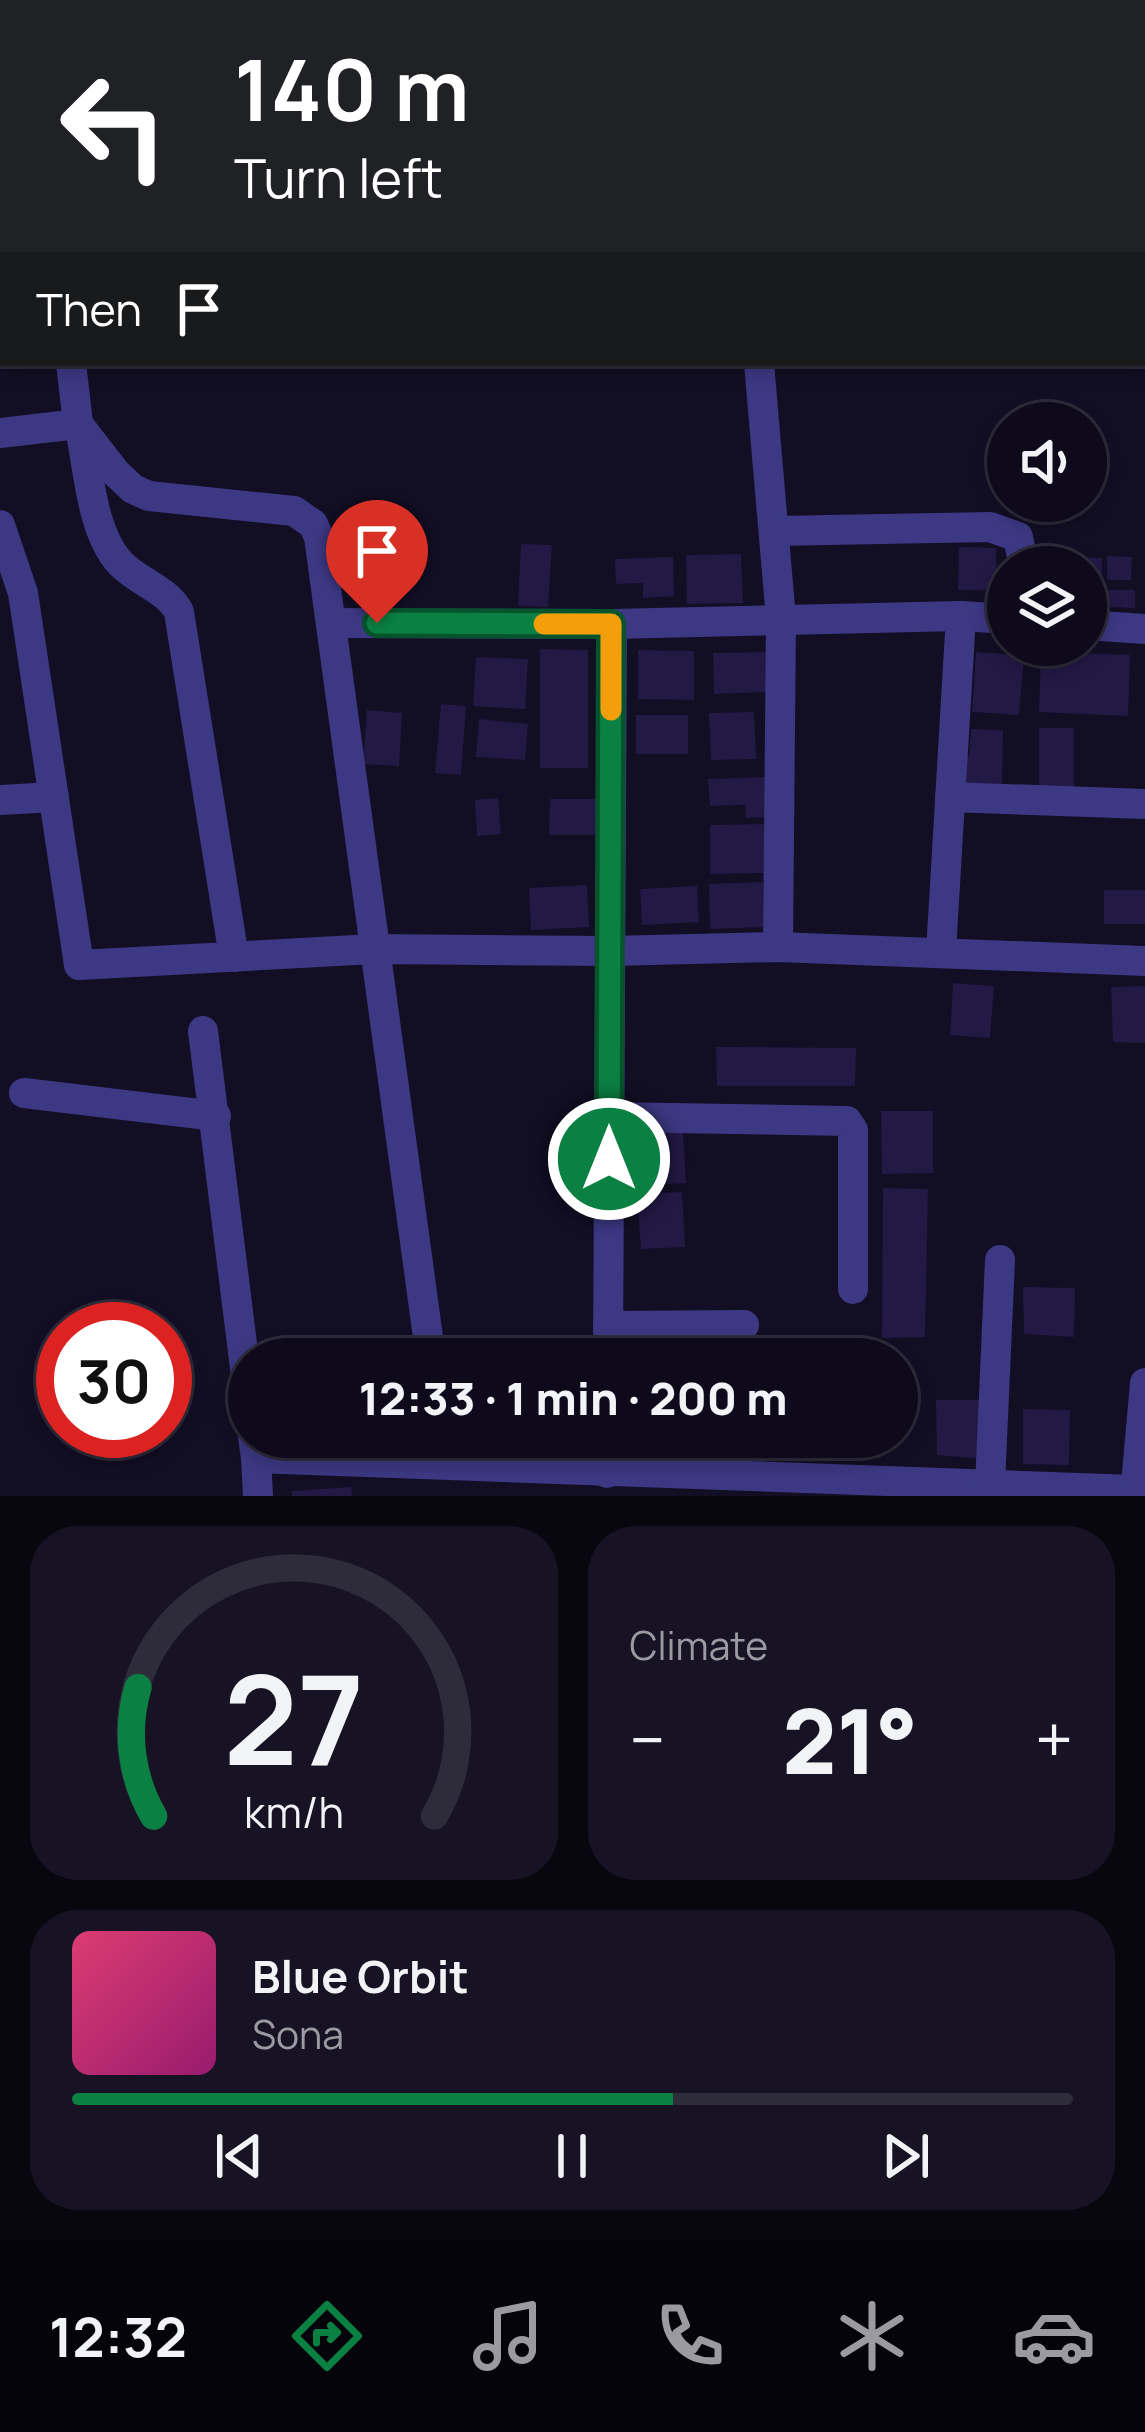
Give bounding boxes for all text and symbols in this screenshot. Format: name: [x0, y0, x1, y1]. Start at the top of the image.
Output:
text: 140 m: [234, 31, 470, 146]
icon: left: [36, 48, 192, 204]
text: Turn left: [234, 140, 443, 214]
icon: arrive: [166, 276, 232, 342]
text: Then: [36, 278, 142, 340]
map controls: [987, 402, 1107, 666]
button: sound: [987, 402, 1107, 522]
pin: [326, 500, 428, 623]
icon: arrive: [344, 518, 410, 584]
button: layers: [987, 546, 1107, 666]
position arrow: [546, 1096, 672, 1222]
speed limit sign: 30: [36, 1302, 192, 1458]
text: 12:33 · 1 min · 200 m: [359, 1367, 787, 1429]
text: Climate: [630, 1618, 768, 1672]
text: 27: [223, 1632, 364, 1802]
text: 21°: [782, 1678, 918, 1801]
text: −: [630, 1694, 665, 1784]
text: +: [1035, 1694, 1073, 1784]
text: km/h: [244, 1782, 344, 1841]
text: Blue Orbit: [252, 1945, 469, 2007]
text: Sona: [252, 2007, 344, 2061]
icon: previous: [206, 2123, 272, 2189]
icon: pause: [539, 2123, 605, 2189]
icon: next: [873, 2123, 939, 2189]
icon: directions: [285, 2294, 369, 2378]
icon: music: [466, 2294, 550, 2378]
icon: phone: [648, 2294, 732, 2378]
icon: climate: [830, 2294, 914, 2378]
icon: car: [1012, 2294, 1096, 2378]
text: 12:32: [49, 2299, 187, 2373]

